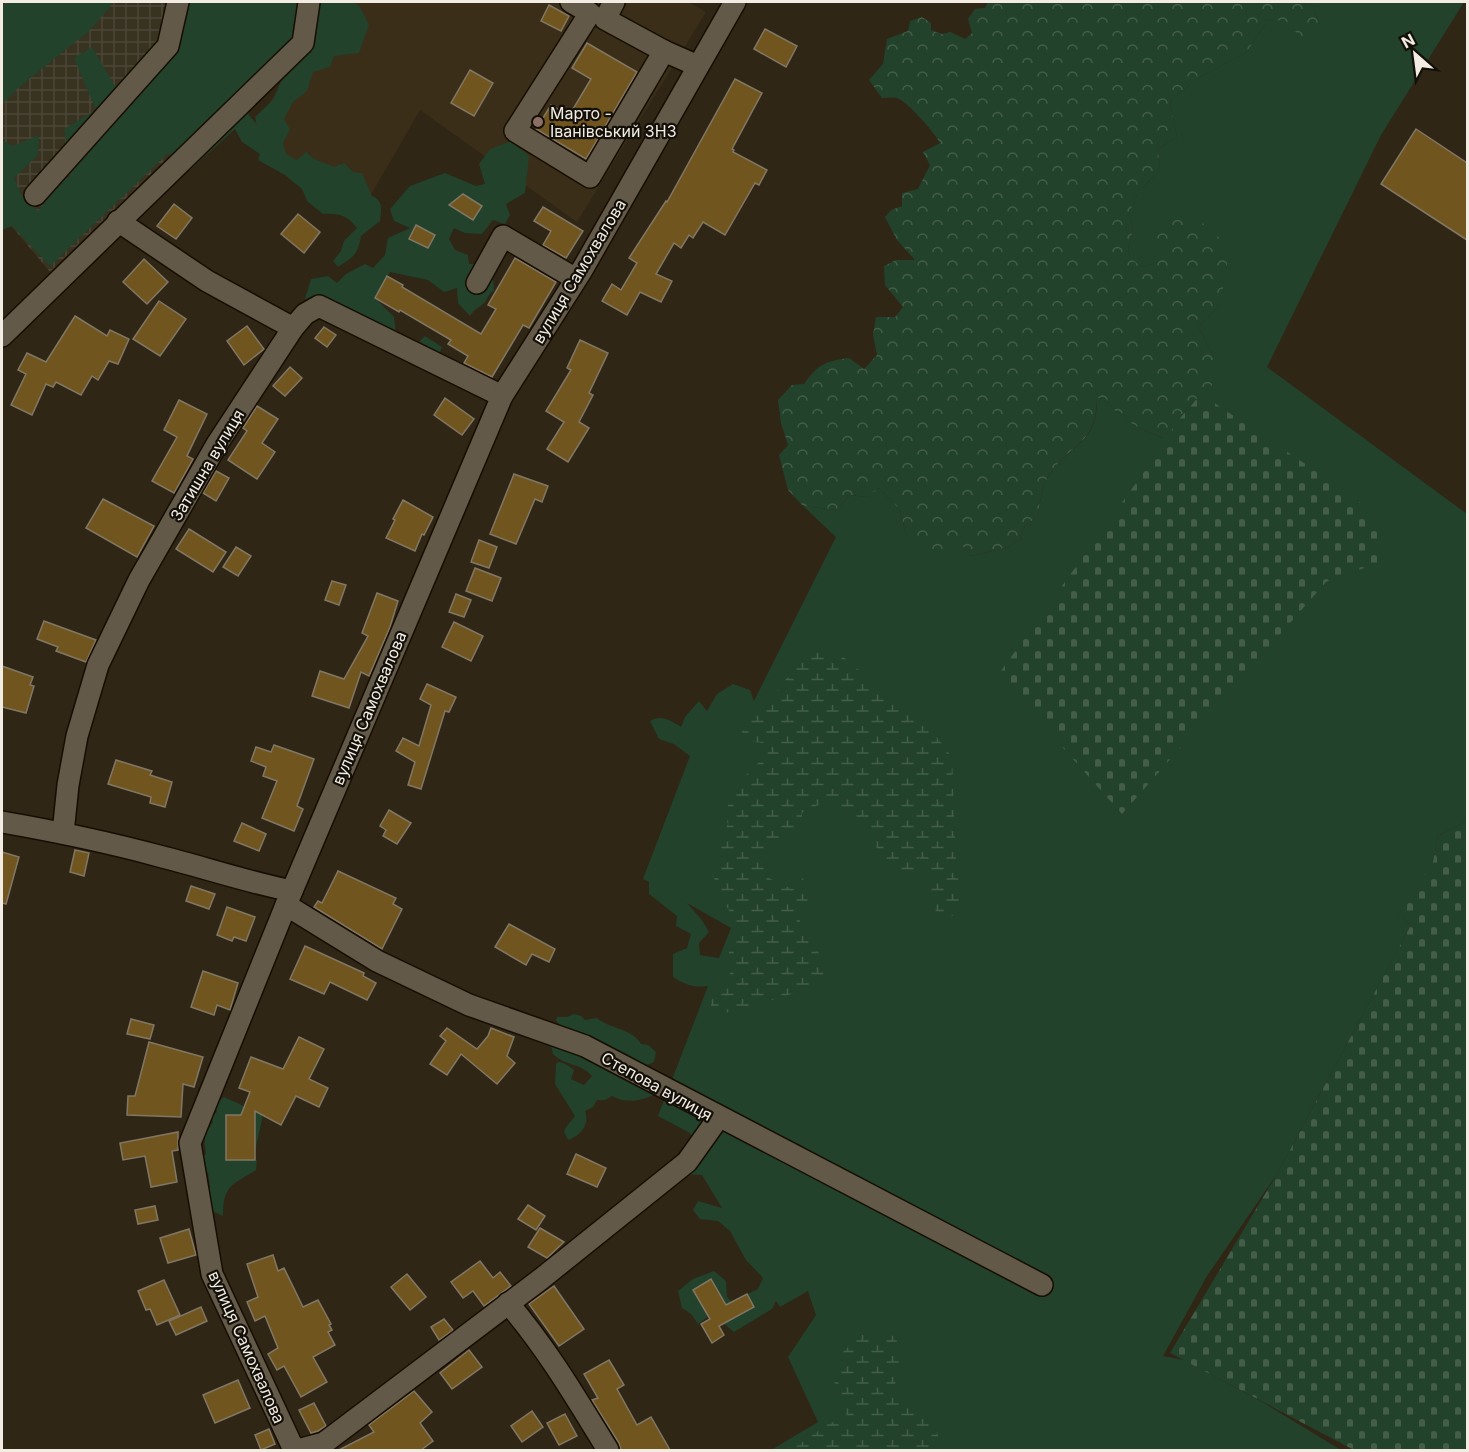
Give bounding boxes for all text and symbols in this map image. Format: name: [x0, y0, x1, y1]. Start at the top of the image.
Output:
north arrow: [1385, 24, 1445, 84]
text: N: [1398, 29, 1418, 52]
place label: Марто - Іванівський ЗНЗ: [550, 103, 677, 141]
marker: Марто - Іванівський ЗНЗ: [531, 115, 545, 129]
street label: вулиця Самохвалова: [528, 195, 630, 347]
street label: Затишна вулиця: [166, 406, 248, 524]
street label: вулиця Самохвалова: [328, 628, 410, 788]
street label: Степова вулиця: [598, 1047, 716, 1125]
street label: вулиця Самохвалова: [204, 1268, 290, 1426]

